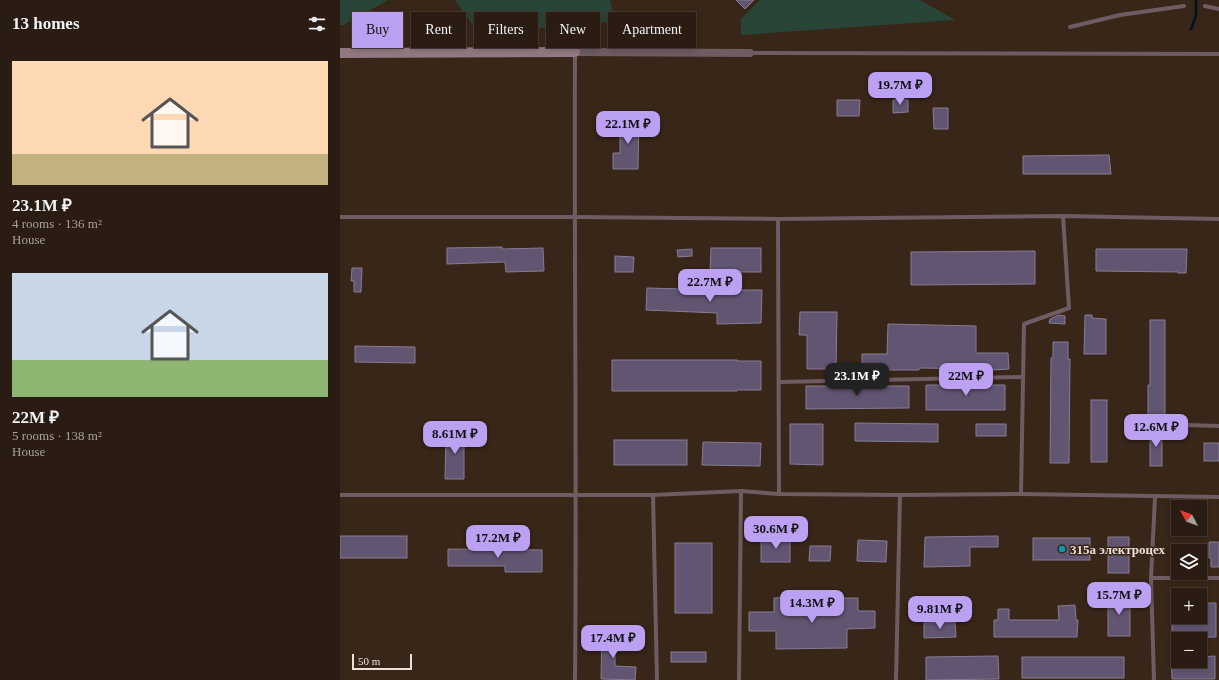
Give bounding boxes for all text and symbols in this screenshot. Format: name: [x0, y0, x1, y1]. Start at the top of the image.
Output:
chip: Buy: [352, 12, 403, 48]
chip: Rent: [411, 12, 466, 48]
chip: Filters: [474, 12, 538, 48]
chip: New: [546, 12, 600, 48]
chip: Apartment: [608, 12, 696, 48]
icon: filters: [306, 13, 328, 35]
text: 13 homes: [12, 14, 80, 33]
pin: 19.7M ₽: [863, 72, 937, 106]
text: 19.7M ₽: [877, 77, 923, 92]
icon: home: [134, 87, 206, 159]
pin: 22.1M ₽: [591, 111, 665, 145]
text: 22.1M ₽: [605, 116, 651, 131]
text: 23.1M ₽: [12, 196, 72, 215]
text: 4 rooms · 136 m²: [12, 216, 102, 231]
text: House: [12, 232, 45, 247]
pin: 22.7M ₽: [673, 269, 747, 303]
text: 22.7M ₽: [687, 274, 733, 289]
icon: home: [134, 299, 206, 371]
pin: 23.1M ₽: [820, 363, 894, 397]
pin: 22M ₽: [938, 363, 994, 397]
text: 23.1M ₽: [834, 368, 880, 383]
text: 22M ₽: [948, 368, 984, 383]
text: 22M ₽: [12, 408, 59, 427]
pin: 12.6M ₽: [1119, 414, 1193, 448]
text: 12.6M ₽: [1133, 419, 1179, 434]
pin: 8.61M ₽: [418, 421, 492, 455]
text: 8.61M ₽: [432, 426, 478, 441]
text: 5 rooms · 138 m²: [12, 428, 102, 443]
text: House: [12, 444, 45, 459]
north arrow: [1171, 500, 1207, 536]
map controls: [1171, 500, 1207, 668]
pin: 30.6M ₽: [739, 516, 813, 550]
text: 30.6M ₽: [753, 521, 799, 536]
pin: 17.2M ₽: [461, 525, 535, 559]
text: 17.2M ₽: [475, 530, 521, 545]
place label: 315a электроцех: [1070, 542, 1165, 557]
marker: 315a электроцех: [1057, 544, 1067, 554]
button: layers: [1171, 544, 1207, 580]
pin: 15.7M ₽: [1082, 582, 1156, 616]
text: 15.7M ₽: [1096, 587, 1142, 602]
button: +: [1171, 588, 1207, 624]
pin: 14.3M ₽: [775, 590, 849, 624]
text: 14.3M ₽: [789, 595, 835, 610]
pin: 9.81M ₽: [903, 596, 977, 630]
text: 9.81M ₽: [917, 601, 963, 616]
pin: 17.4M ₽: [576, 625, 650, 659]
text: 17.4M ₽: [590, 630, 636, 645]
button: −: [1171, 632, 1207, 668]
scale bar: [352, 652, 412, 671]
text: 50 m: [358, 655, 380, 667]

